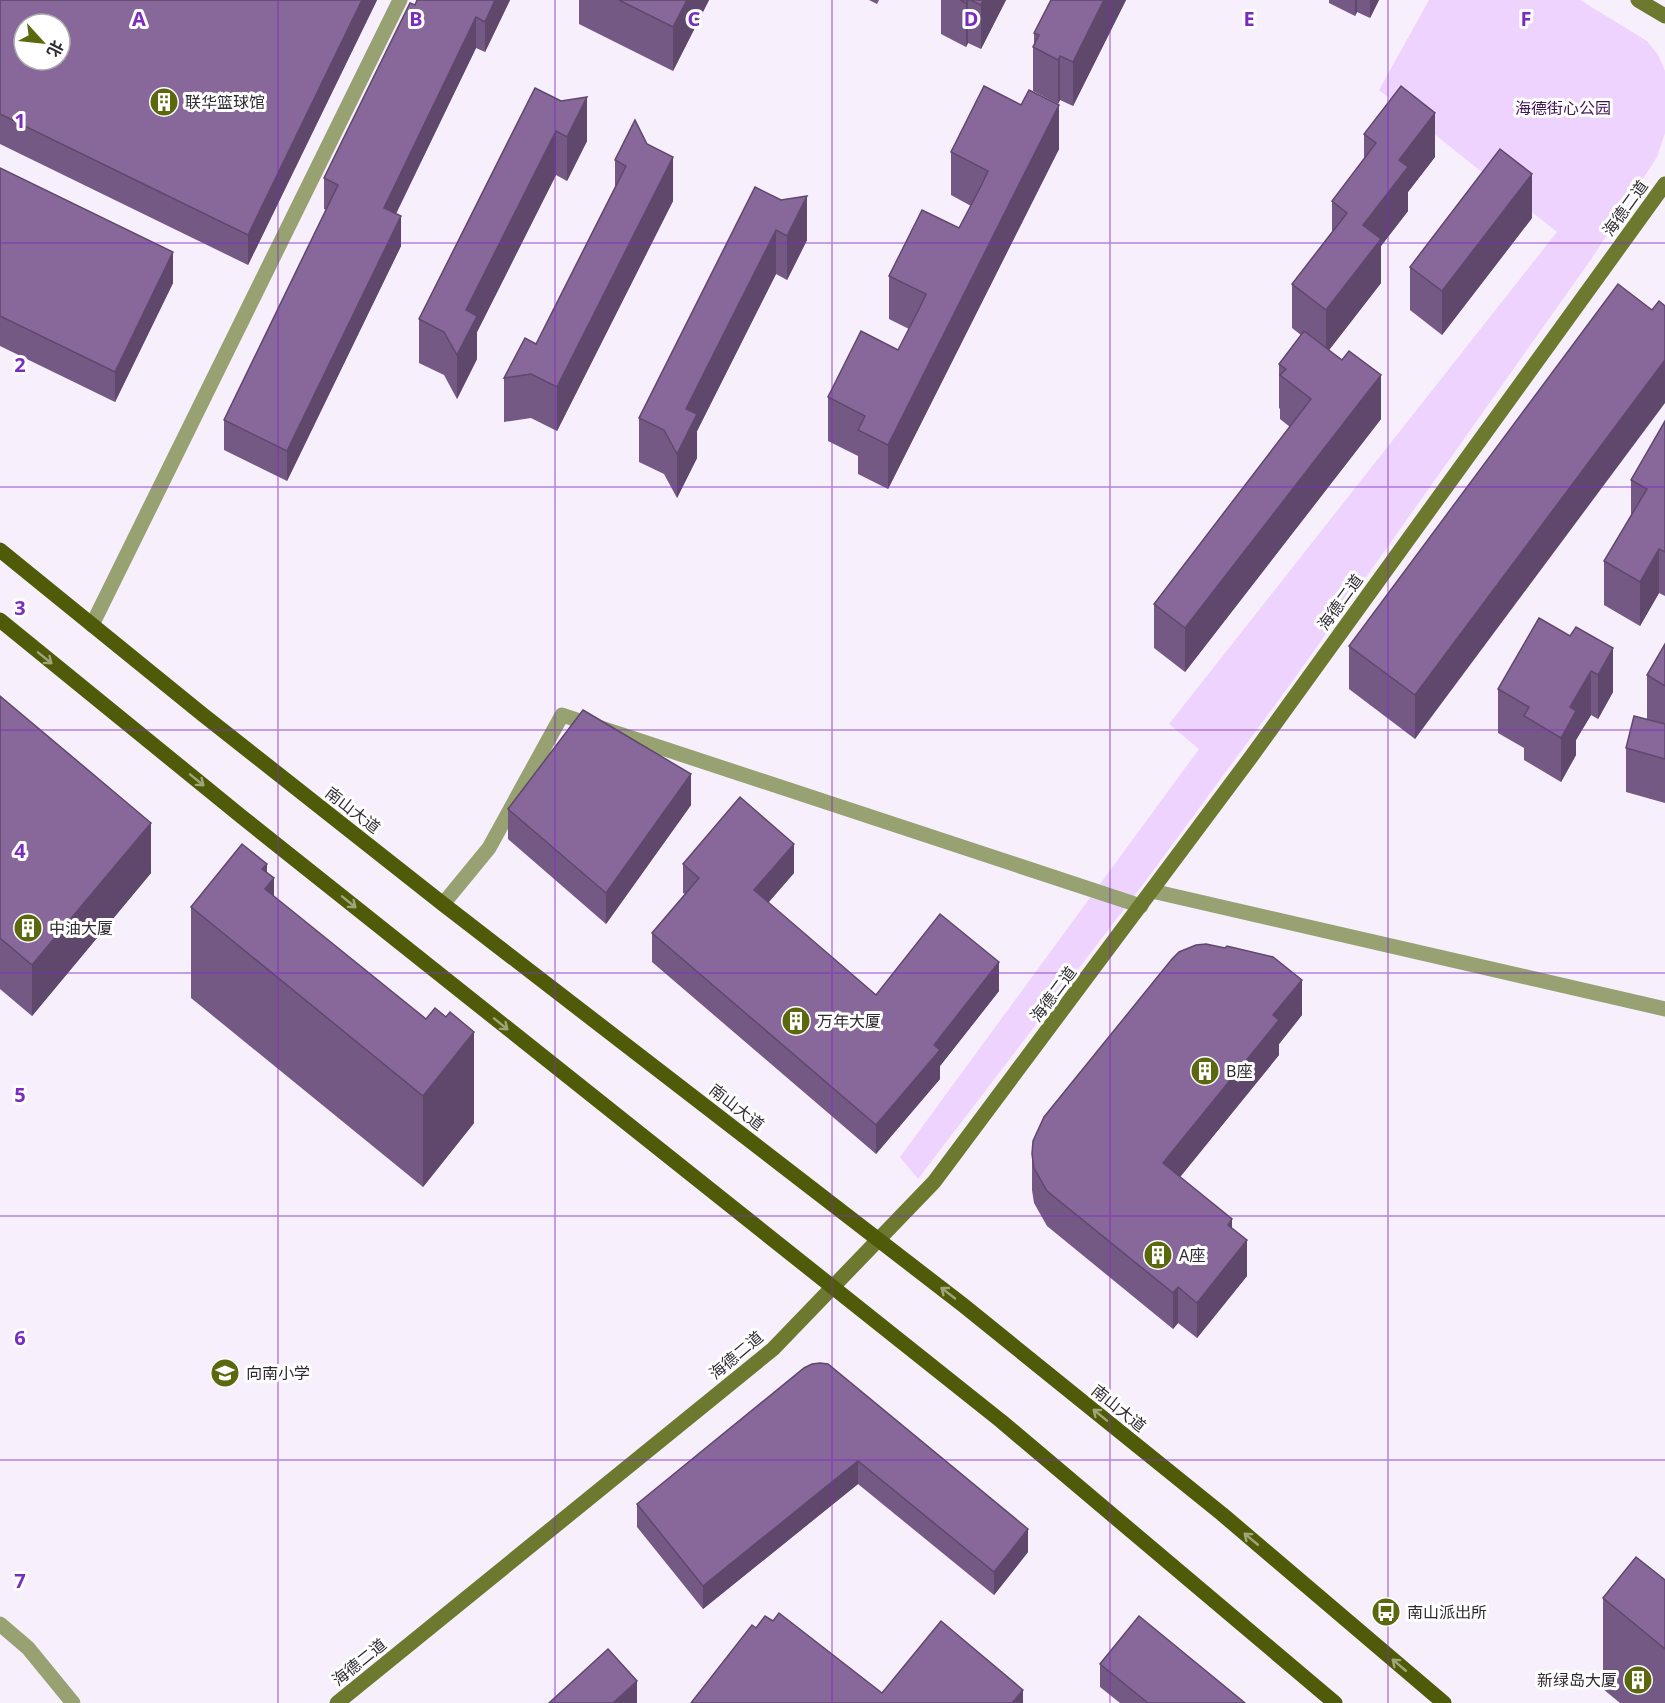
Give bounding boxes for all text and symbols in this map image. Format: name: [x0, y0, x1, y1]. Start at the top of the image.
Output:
text: A: [132, 5, 146, 32]
text: B: [409, 5, 423, 32]
text: C: [688, 5, 701, 32]
text: D: [964, 5, 978, 32]
text: E: [1243, 5, 1255, 32]
text: F: [1521, 5, 1531, 32]
north arrow: [12, 12, 72, 72]
text: 北: [42, 37, 69, 61]
building icon: 联华篮球馆: [148, 86, 180, 118]
place label: 联华篮球馆: [185, 91, 265, 113]
park label: 海德街心公园: [1515, 97, 1611, 119]
text: 1: [14, 107, 26, 134]
street label: 海德二道: [1597, 176, 1653, 240]
text: 2: [14, 351, 26, 378]
street label: 海德二道: [1312, 570, 1368, 634]
text: 3: [14, 594, 26, 621]
one-way arrow: [37, 651, 53, 664]
one-way arrow: [189, 774, 205, 787]
street label: 南山大道: [321, 782, 385, 838]
text: 4: [14, 837, 26, 864]
one-way arrow: [341, 896, 357, 909]
building icon: 中油大厦: [12, 912, 44, 944]
place label: 中油大厦: [49, 917, 113, 939]
street label: 海德二道: [1025, 962, 1081, 1026]
building icon: 万年大厦: [780, 1005, 812, 1037]
place label: 万年大厦: [817, 1010, 881, 1032]
one-way arrow: [493, 1018, 509, 1031]
building icon: B座: [1189, 1055, 1221, 1087]
place label: B座: [1226, 1060, 1252, 1082]
street label: 南山大道: [705, 1079, 769, 1135]
text: 5: [14, 1081, 26, 1108]
building icon: A座: [1142, 1239, 1174, 1271]
place label: A座: [1179, 1244, 1205, 1266]
one-way arrow: [940, 1287, 956, 1300]
text: 6: [14, 1324, 26, 1351]
street label: 海德二道: [704, 1326, 768, 1384]
school or university icon: 向南小学: [209, 1357, 241, 1389]
place label: 向南小学: [246, 1362, 310, 1384]
street label: 南山大道: [1087, 1379, 1151, 1437]
one-way arrow: [1092, 1409, 1108, 1422]
one-way arrow: [1243, 1532, 1259, 1545]
text: 7: [14, 1567, 26, 1594]
bus stop icon: 南山派出所: [1370, 1596, 1402, 1628]
place label: 南山派出所: [1407, 1601, 1487, 1623]
street label: 海德二道: [327, 1633, 391, 1691]
one-way arrow: [1392, 1658, 1407, 1672]
building icon: 新绿岛大厦: [1622, 1664, 1654, 1696]
place label: 新绿岛大厦: [1537, 1669, 1617, 1691]

